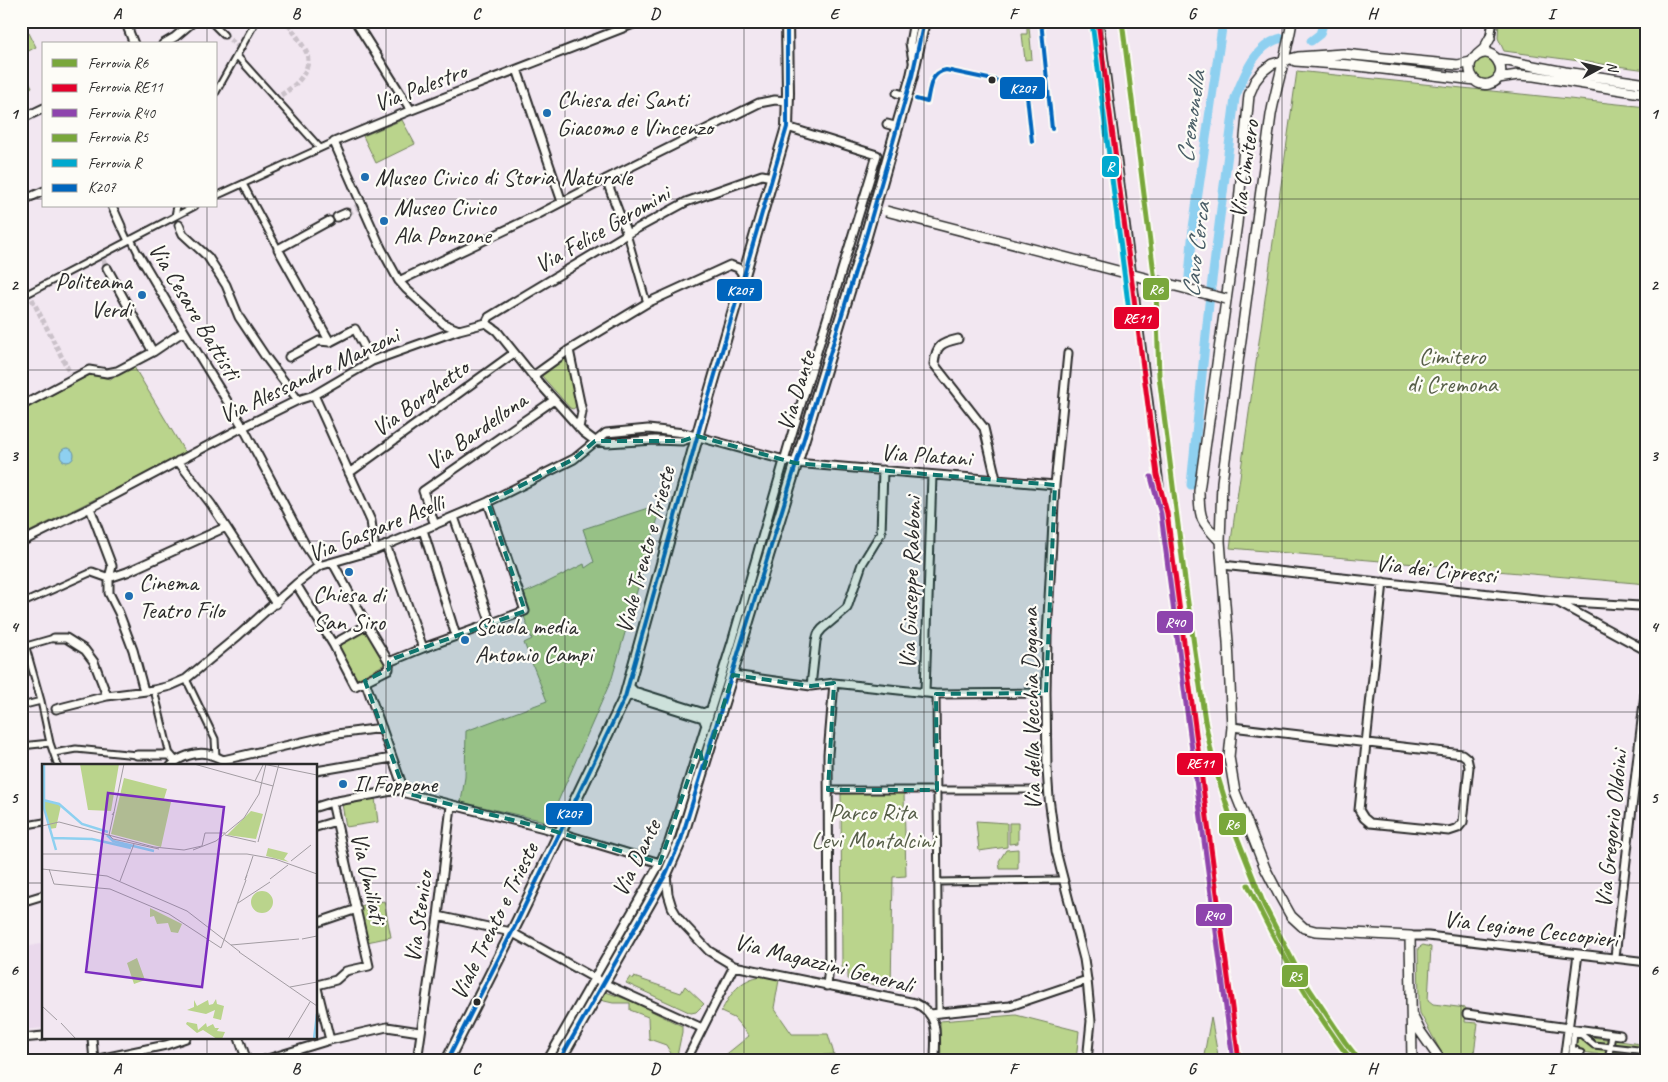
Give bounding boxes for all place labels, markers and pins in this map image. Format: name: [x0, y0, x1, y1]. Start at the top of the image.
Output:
unlabelled marker: [987, 75, 997, 85]
place label: Chiesa dei Santi Giacomo e Vincenzo: [557, 84, 715, 142]
marker: Chiesa dei Santi Giacomo e Vincenzo: [541, 107, 553, 119]
place label: Museo Civico di Storia Naturale: [375, 162, 634, 192]
marker: Museo Civico di Storia Naturale: [359, 171, 371, 183]
place label: Museo Civico Ala Ponzone: [394, 192, 498, 250]
marker: Museo Civico Ala Ponzone: [378, 215, 390, 227]
place label: Politeama Verdi: [55, 266, 135, 324]
marker: Politeama Verdi: [136, 289, 148, 301]
marker: Chiesa di San Siro: [343, 566, 355, 578]
place label: Cinema Teatro Filo: [139, 567, 227, 625]
place label: Chiesa di San Siro: [313, 579, 388, 637]
marker: Cinema Teatro Filo: [123, 590, 135, 602]
place label: Scuola media Antonio Campi: [475, 611, 595, 669]
marker: Scuola media Antonio Campi: [459, 634, 471, 646]
place label: Il Foppone: [353, 769, 439, 799]
marker: Il Foppone: [337, 778, 349, 790]
unlabelled marker: [472, 997, 482, 1007]

